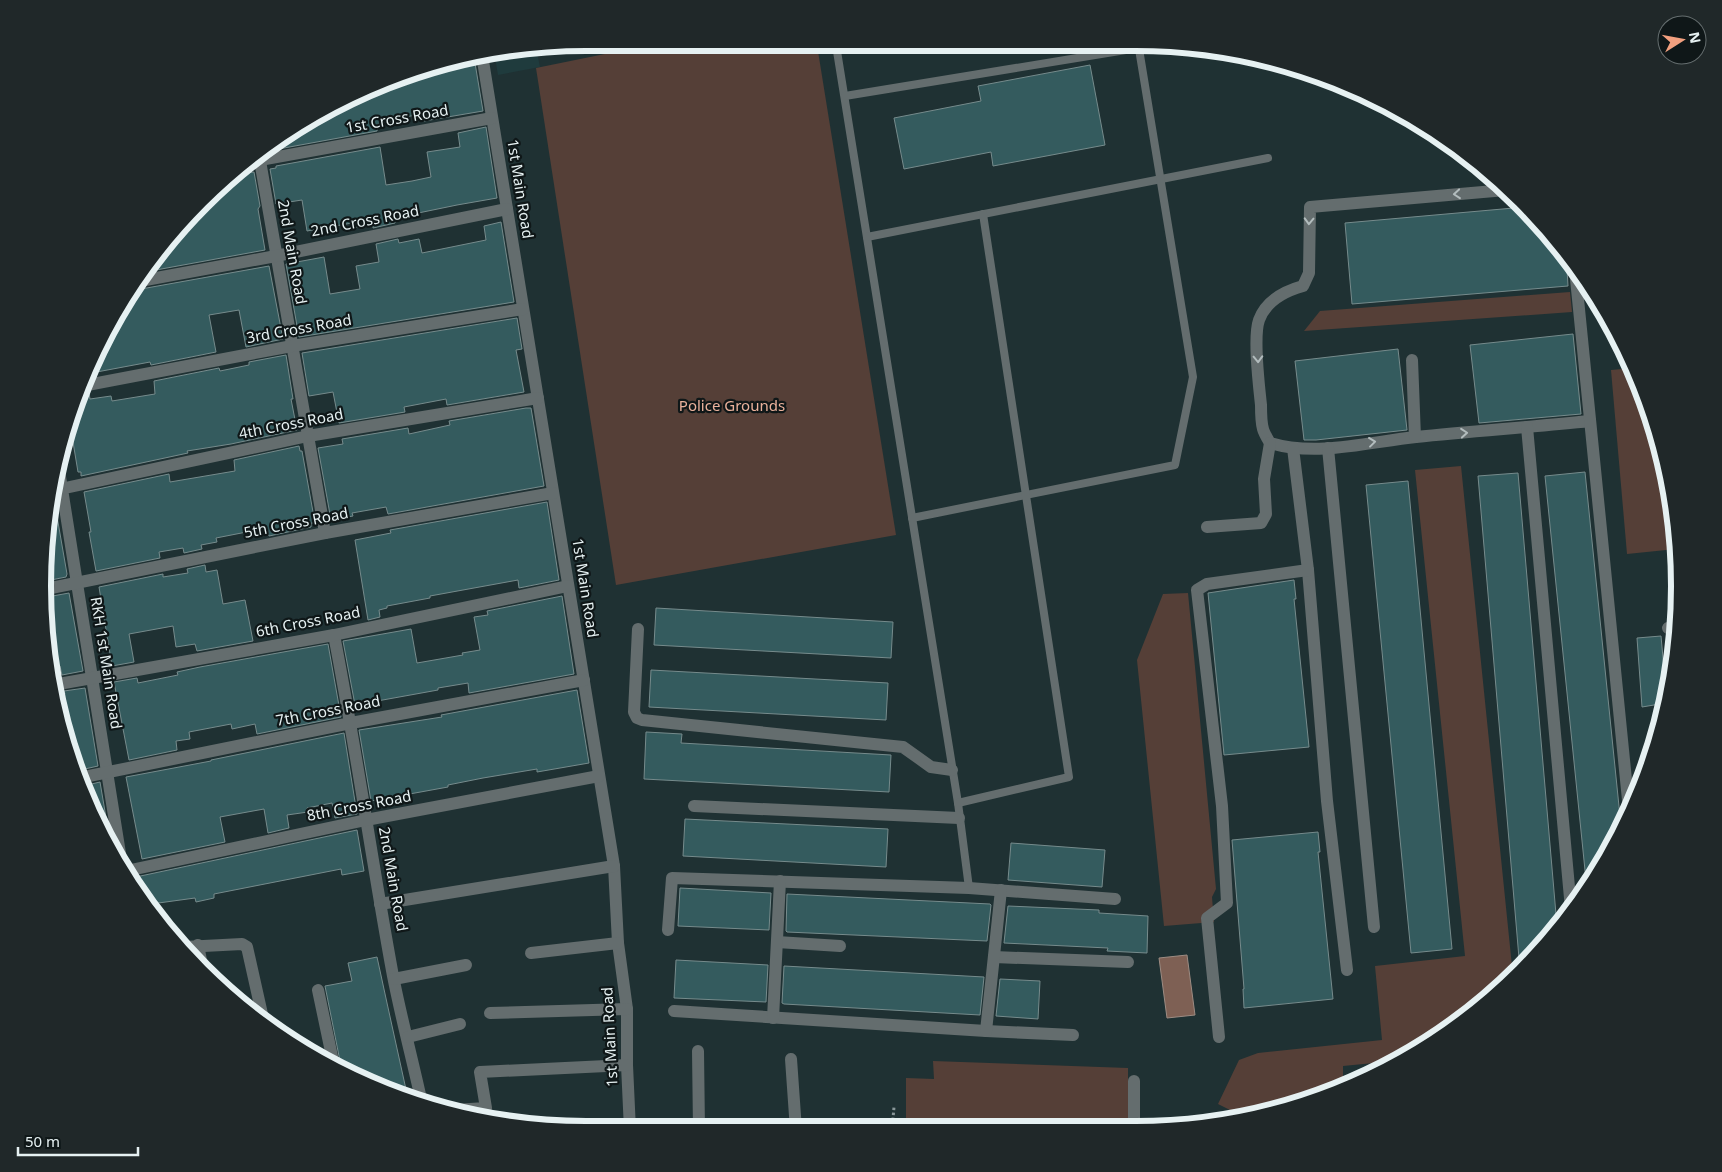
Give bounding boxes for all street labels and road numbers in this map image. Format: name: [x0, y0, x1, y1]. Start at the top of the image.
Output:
street label: 1st Cross Road: [344, 99, 450, 137]
street label: 1st Main Road: [503, 138, 539, 240]
street label: 2nd Main Road: [274, 198, 312, 306]
street label: 2nd Cross Road: [309, 200, 421, 240]
street label: 3rd Cross Road: [245, 309, 353, 347]
street label: 4th Cross Road: [237, 403, 345, 443]
street label: 5th Cross Road: [242, 502, 350, 542]
street label: 1st Main Road: [568, 537, 604, 639]
street label: RKH 1st Main Road: [87, 595, 127, 730]
street label: 6th Cross Road: [254, 601, 362, 641]
street label: 7th Cross Road: [274, 690, 382, 730]
street label: 8th Cross Road: [305, 785, 413, 825]
street label: 2nd Main Road: [375, 825, 413, 933]
street label: 1st Main Road: [596, 987, 622, 1088]

